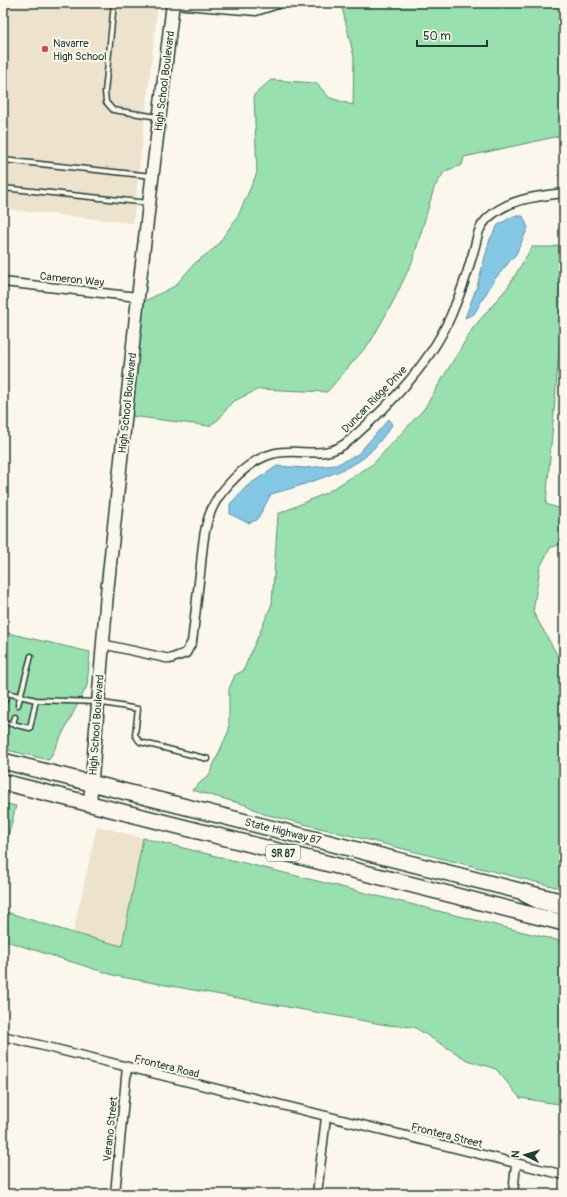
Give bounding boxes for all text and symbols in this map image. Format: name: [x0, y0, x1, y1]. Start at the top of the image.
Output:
scale bar: [417, 22, 487, 48]
text: 50 m: [423, 29, 451, 44]
street label: High School Boulevard: [152, 30, 177, 132]
place label: Navarre High School: [53, 37, 107, 63]
marker: Navarre High School: [40, 44, 50, 54]
street label: Cameron Way: [39, 270, 105, 289]
street label: High School Boulevard: [116, 352, 139, 454]
street label: Duncan Ridge Drive: [339, 363, 410, 435]
street label: High School Boulevard: [86, 674, 107, 776]
street label: State Highway 87: [243, 816, 323, 847]
road number: SR 87: [266, 845, 300, 861]
street label: Frontera Road: [133, 1052, 201, 1081]
street label: Verano Street: [101, 1095, 120, 1162]
street label: Frontera Street: [410, 1120, 485, 1151]
north arrow: [505, 1135, 545, 1175]
text: N: [509, 1149, 522, 1158]

